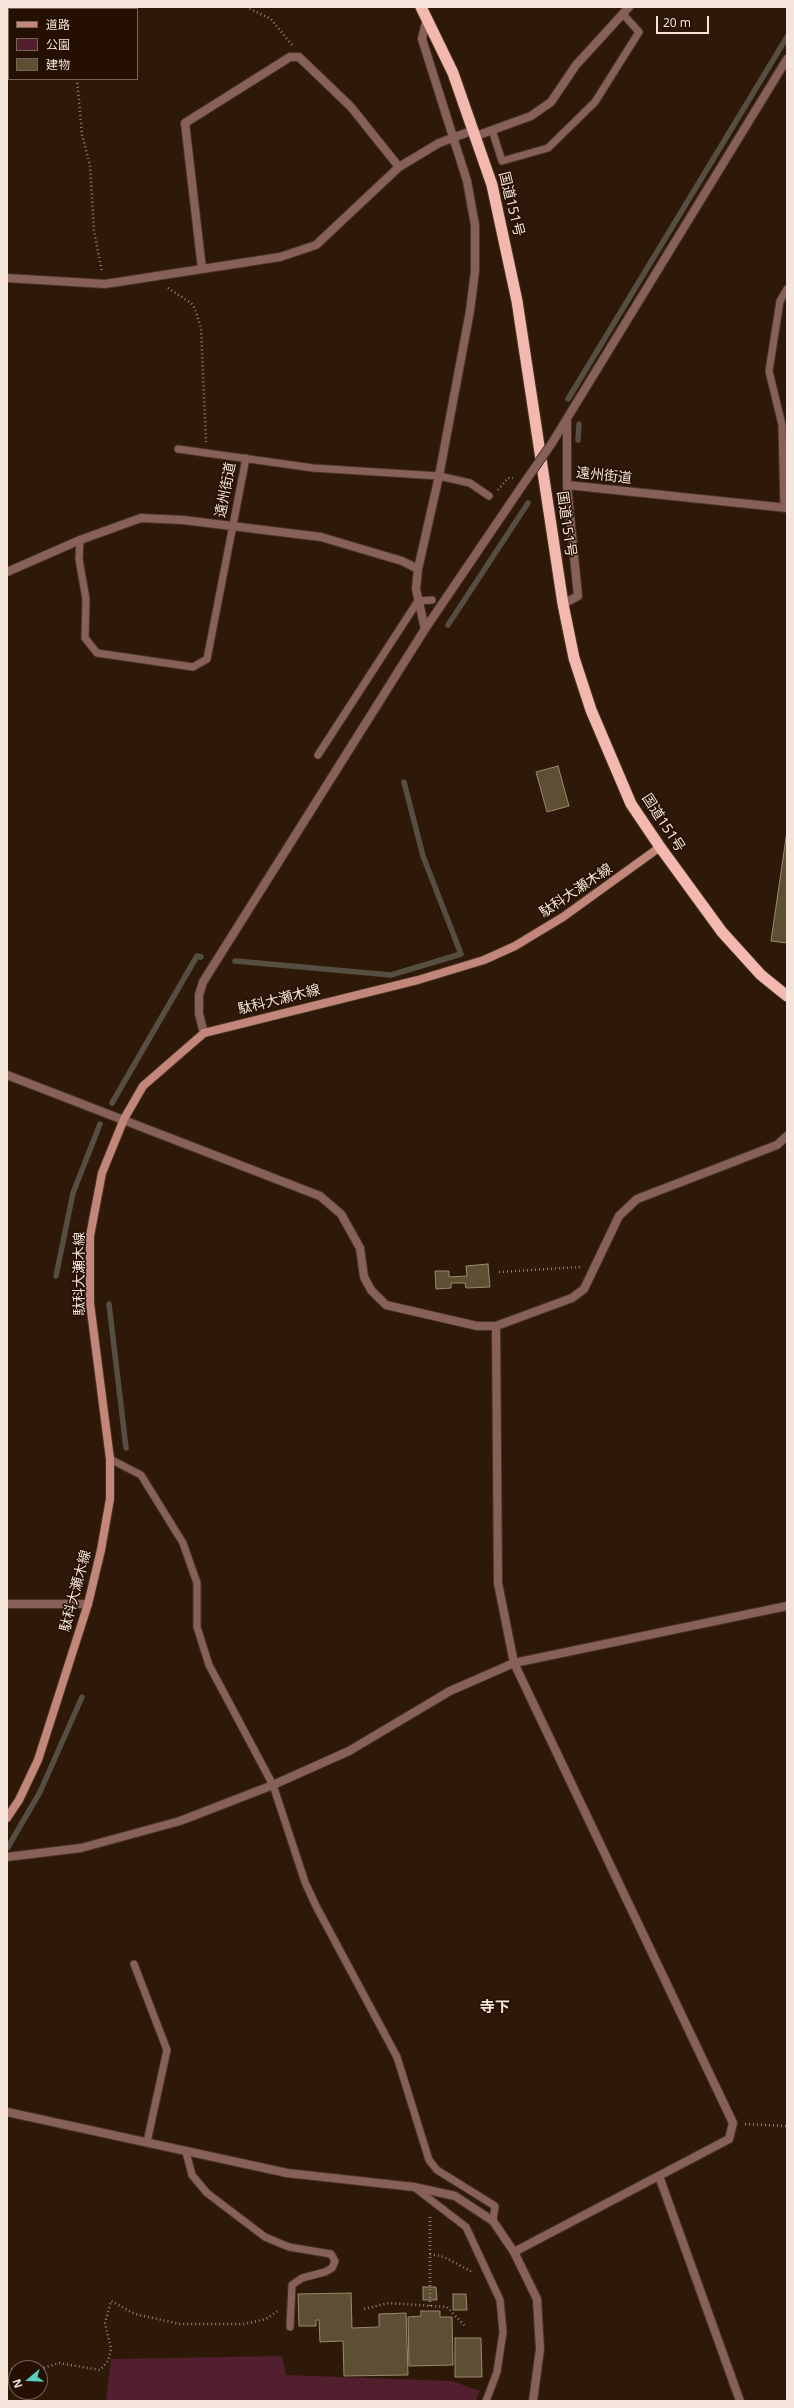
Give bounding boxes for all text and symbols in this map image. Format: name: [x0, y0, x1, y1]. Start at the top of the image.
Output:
legend: [8, 8, 138, 80]
scale bar: [658, 8, 711, 34]
text: 20 m: [663, 14, 691, 31]
text: 道路: [46, 16, 70, 33]
text: 公園: [46, 36, 70, 53]
text: 建物: [46, 56, 70, 73]
street label: 国道151号: [495, 170, 527, 238]
street label: 遠州街道: [212, 461, 240, 519]
street label: 遠州街道: [575, 465, 633, 487]
street label: 国道151号: [553, 490, 579, 558]
street label: 国道151号: [638, 791, 688, 855]
street label: 駄科大瀬木線: [536, 861, 616, 921]
street label: 駄科大瀬木線: [236, 982, 322, 1018]
street label: 駄科大瀬木線: [72, 1232, 88, 1316]
street label: 駄科大瀬木線: [57, 1548, 95, 1634]
district label: 寺下: [480, 1999, 510, 2017]
north arrow: [8, 2360, 48, 2400]
text: N: [9, 2377, 26, 2390]

